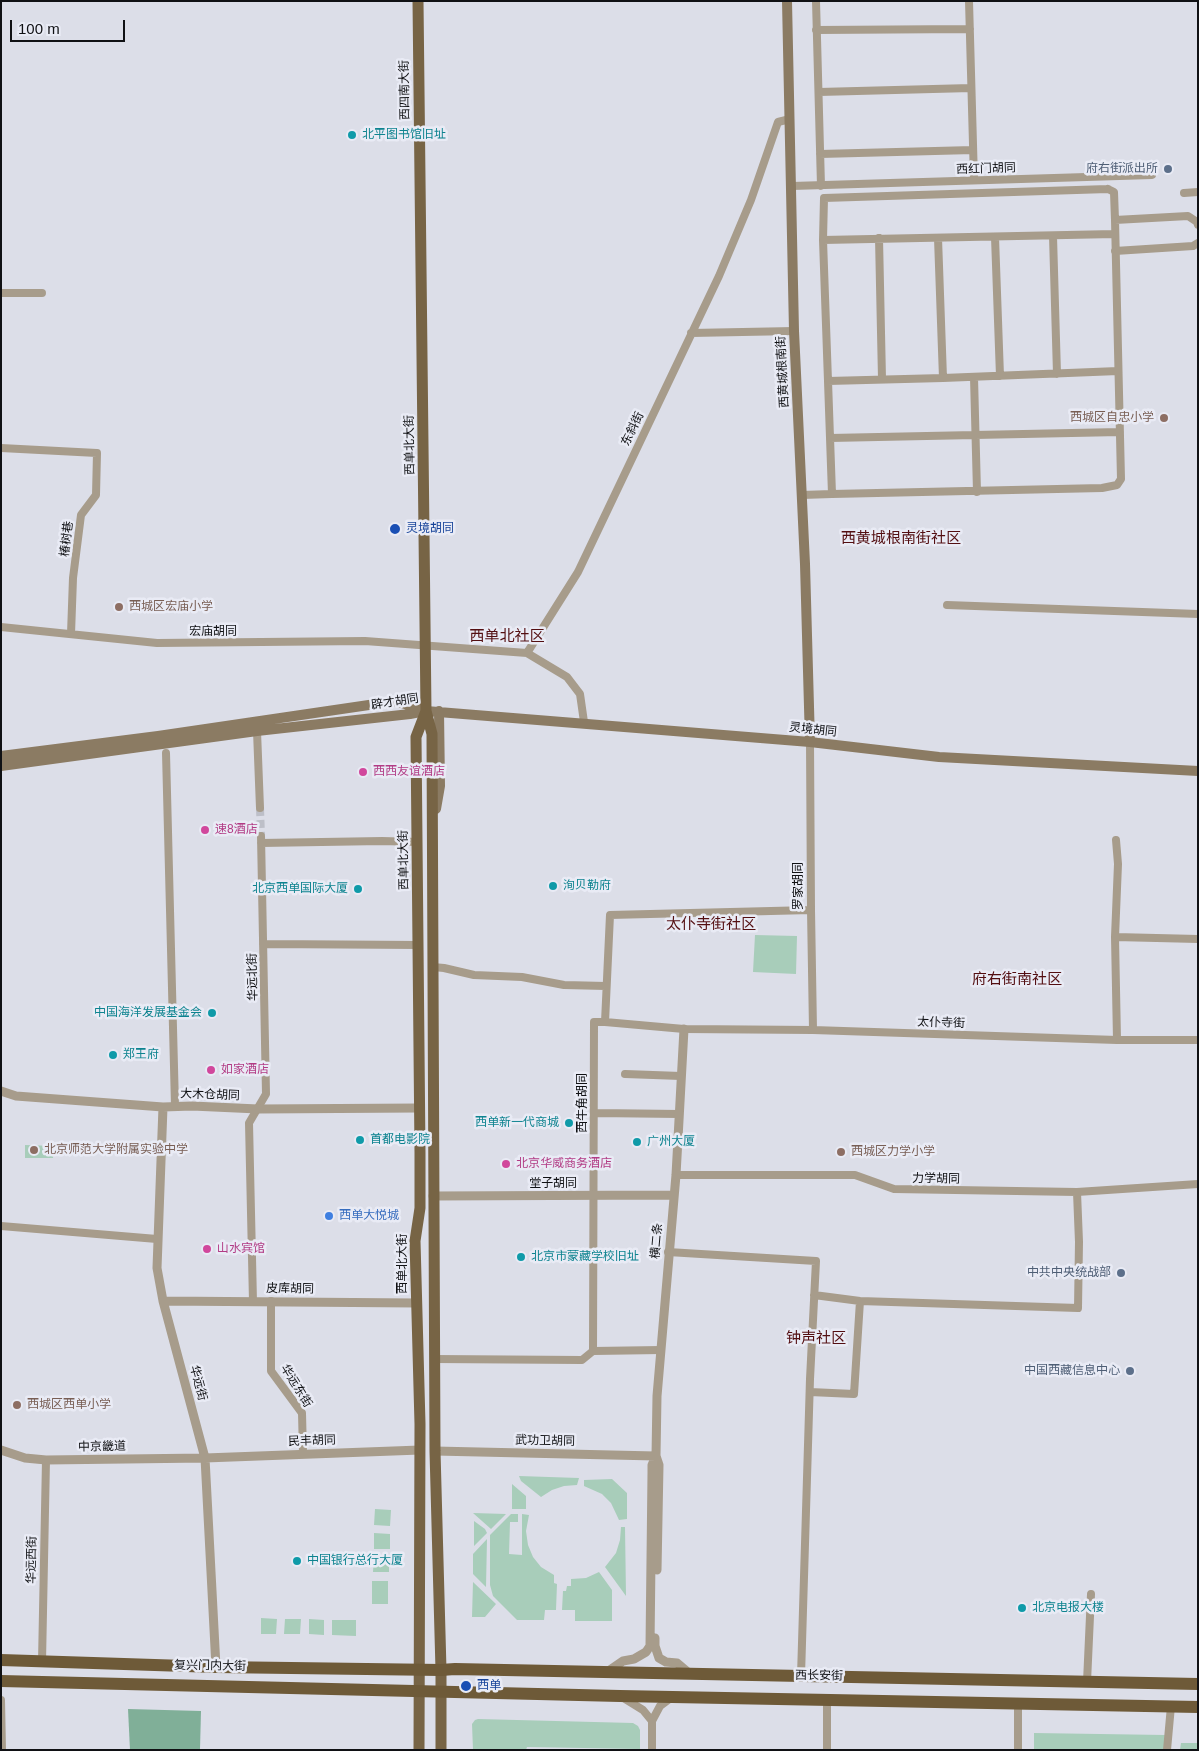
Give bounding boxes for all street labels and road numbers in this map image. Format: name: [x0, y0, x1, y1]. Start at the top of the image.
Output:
street label: 西四南大街: [397, 60, 413, 120]
street label: 西红门胡同: [956, 161, 1016, 177]
street label: 西黄城根南街: [774, 336, 792, 408]
street label: 东斜街: [619, 410, 647, 448]
street label: 西单北大街: [402, 415, 418, 475]
street label: 椿树巷: [58, 520, 76, 558]
street label: 宏庙胡同: [189, 625, 237, 639]
street label: 辟才胡同: [370, 691, 420, 713]
street label: 灵境胡同: [788, 720, 838, 740]
street label: 西单北大街: [396, 830, 412, 890]
street label: 罗家胡同: [792, 862, 806, 910]
street label: 华远北街: [245, 953, 261, 1001]
street label: 太仆寺街: [917, 1015, 965, 1031]
street label: 西牛角胡同: [576, 1073, 590, 1133]
street label: 大木仓胡同: [180, 1087, 240, 1103]
street label: 力学胡同: [912, 1171, 960, 1187]
street label: 堂子胡同: [529, 1177, 577, 1191]
street label: 横二条: [648, 1222, 666, 1260]
street label: 西单北大街: [396, 1234, 410, 1294]
street label: 皮库胡同: [266, 1281, 314, 1297]
street label: 华远东街: [277, 1362, 315, 1410]
street label: 华远街: [186, 1364, 210, 1402]
street label: 民丰胡同: [288, 1433, 336, 1449]
street label: 武功卫胡同: [515, 1433, 575, 1449]
street label: 中京畿道: [78, 1439, 126, 1455]
street label: 华远西街: [24, 1536, 40, 1584]
street label: 复兴门内大街: [174, 1658, 246, 1674]
street label: 西长安街: [795, 1668, 843, 1684]

